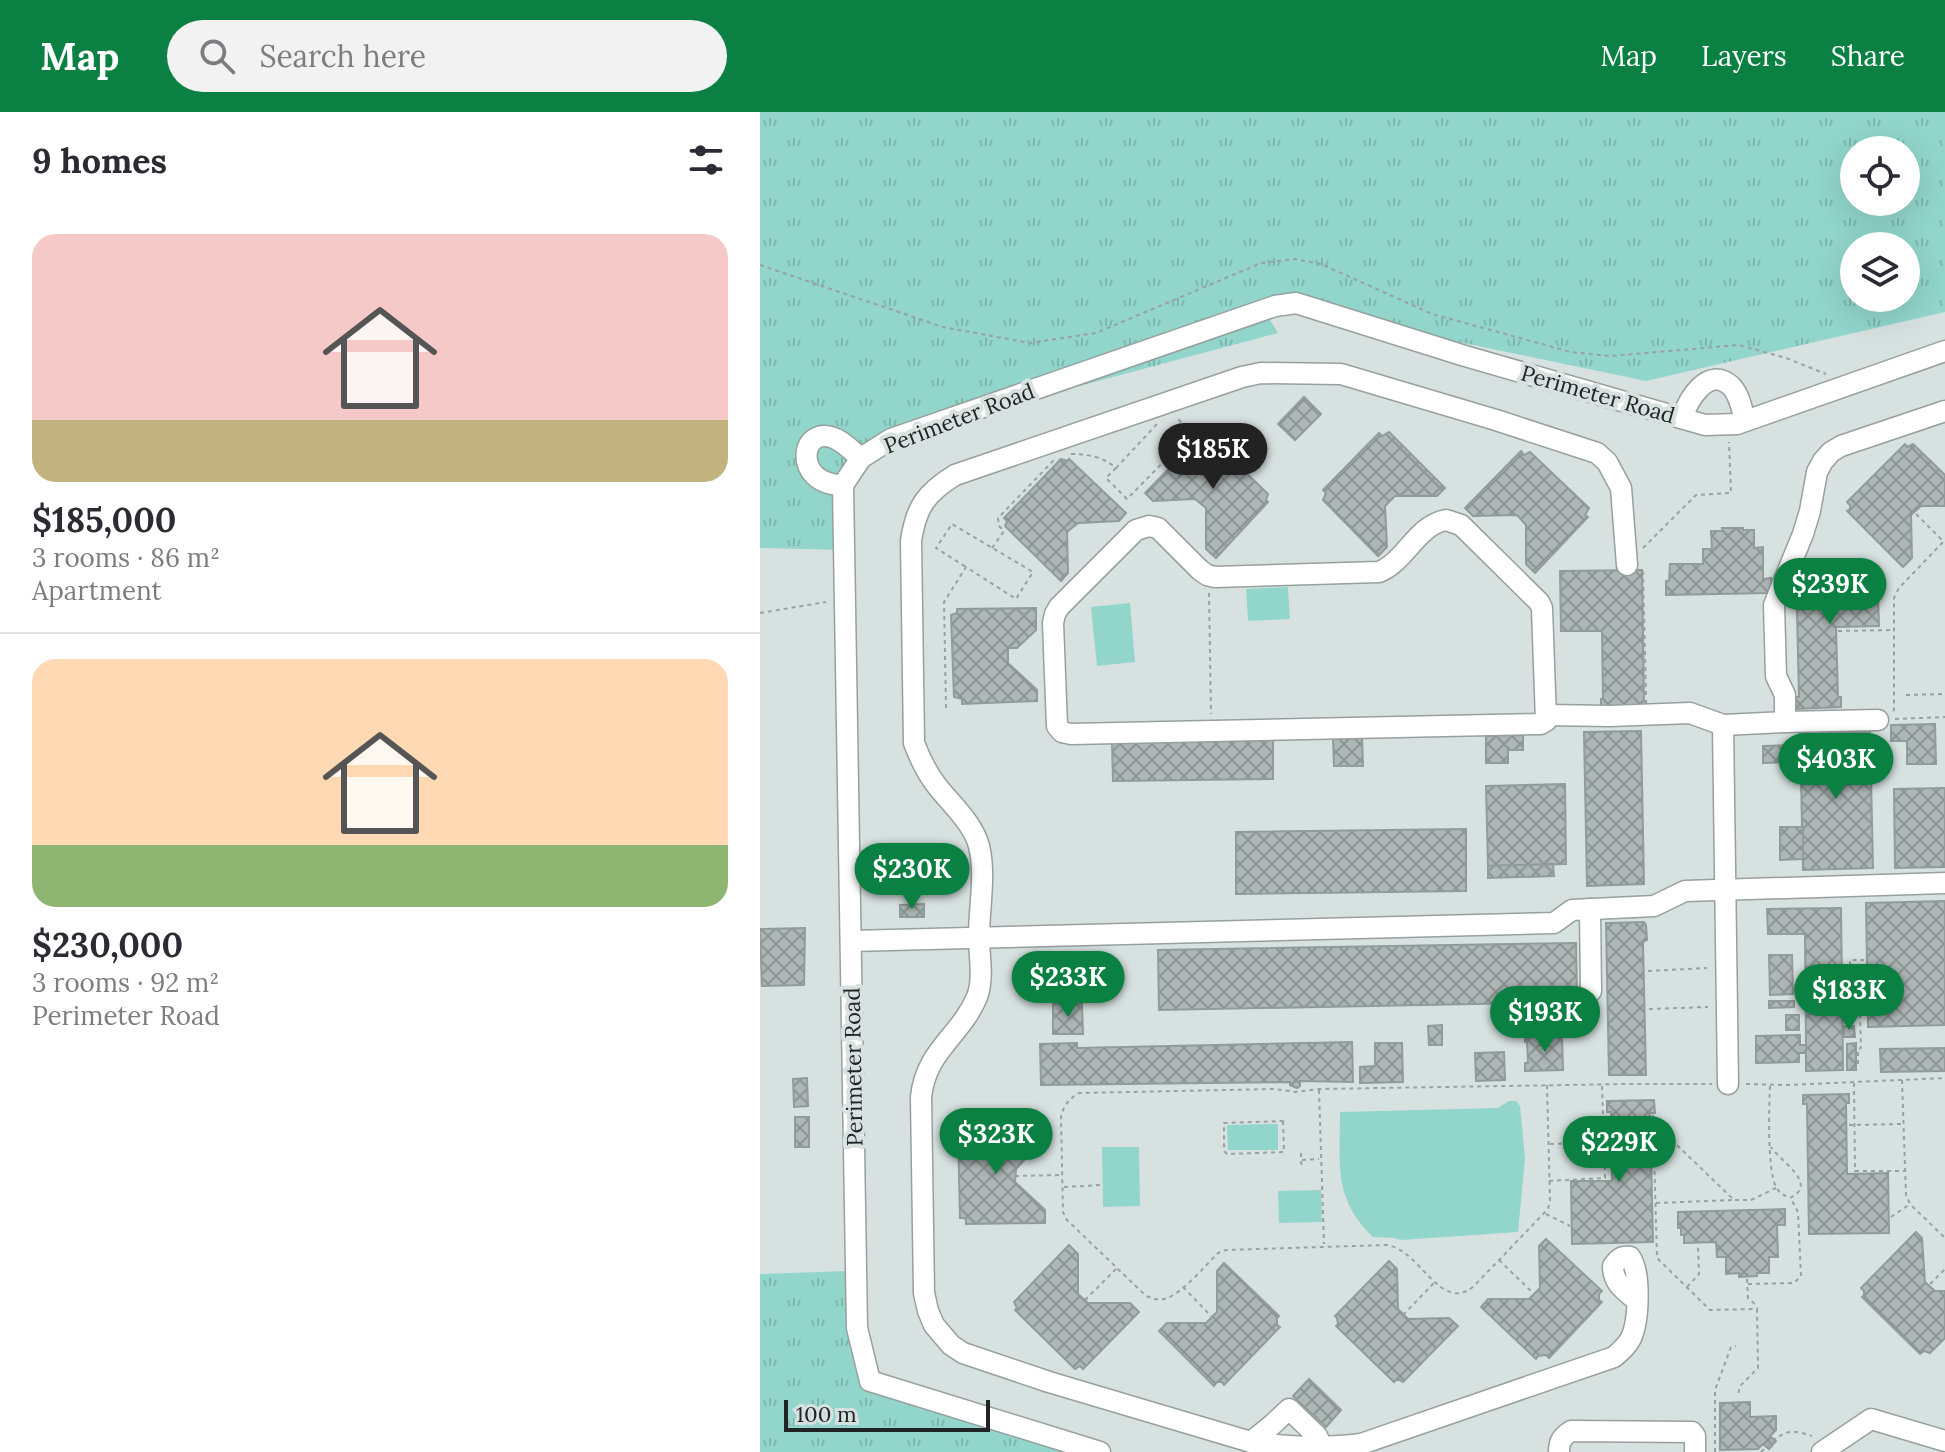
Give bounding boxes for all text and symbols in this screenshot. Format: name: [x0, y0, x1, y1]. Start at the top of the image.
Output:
search box: [167, 20, 727, 92]
text: Map: [40, 32, 119, 80]
icon: search: [195, 34, 239, 78]
text: Search here: [259, 37, 426, 75]
text: Map: [1600, 38, 1657, 74]
text: Layers: [1701, 38, 1787, 74]
text: Share: [1831, 38, 1905, 74]
map controls: [1840, 136, 1920, 312]
button: locate: [1840, 136, 1920, 216]
icon: filters: [684, 138, 728, 182]
text: 9 homes: [32, 139, 167, 182]
button: layers: [1840, 232, 1920, 312]
icon: home: [308, 286, 452, 430]
street label: Perimeter Road: [1518, 359, 1678, 429]
street label: Perimeter Road: [880, 376, 1038, 460]
pin: $185K: [1157, 423, 1269, 491]
text: $185K: [1176, 432, 1250, 465]
text: $185,000: [32, 498, 176, 541]
text: 3 rooms · 86 m²: [32, 541, 220, 574]
pin: $239K: [1774, 558, 1886, 626]
text: $239K: [1791, 567, 1869, 600]
text: Apartment: [32, 574, 162, 607]
icon: home: [308, 711, 452, 855]
pin: $403K: [1780, 733, 1892, 801]
text: $403K: [1796, 742, 1876, 775]
pin: $230K: [856, 843, 968, 911]
text: $230K: [873, 852, 951, 885]
text: $230,000: [32, 923, 183, 966]
pin: $233K: [1012, 951, 1124, 1019]
text: $233K: [1030, 960, 1106, 993]
pin: $183K: [1793, 964, 1905, 1032]
text: 3 rooms · 92 m²: [32, 966, 219, 999]
text: $183K: [1812, 973, 1886, 1006]
pin: $193K: [1489, 986, 1601, 1054]
street label: Perimeter Road: [838, 987, 868, 1147]
text: $193K: [1508, 995, 1582, 1028]
text: Perimeter Road: [32, 999, 220, 1032]
pin: $323K: [940, 1108, 1052, 1176]
pin: $229K: [1563, 1116, 1675, 1184]
text: $323K: [958, 1117, 1034, 1150]
text: $229K: [1581, 1125, 1657, 1158]
scale bar: [784, 1396, 990, 1432]
text: 100 m: [796, 1400, 857, 1428]

